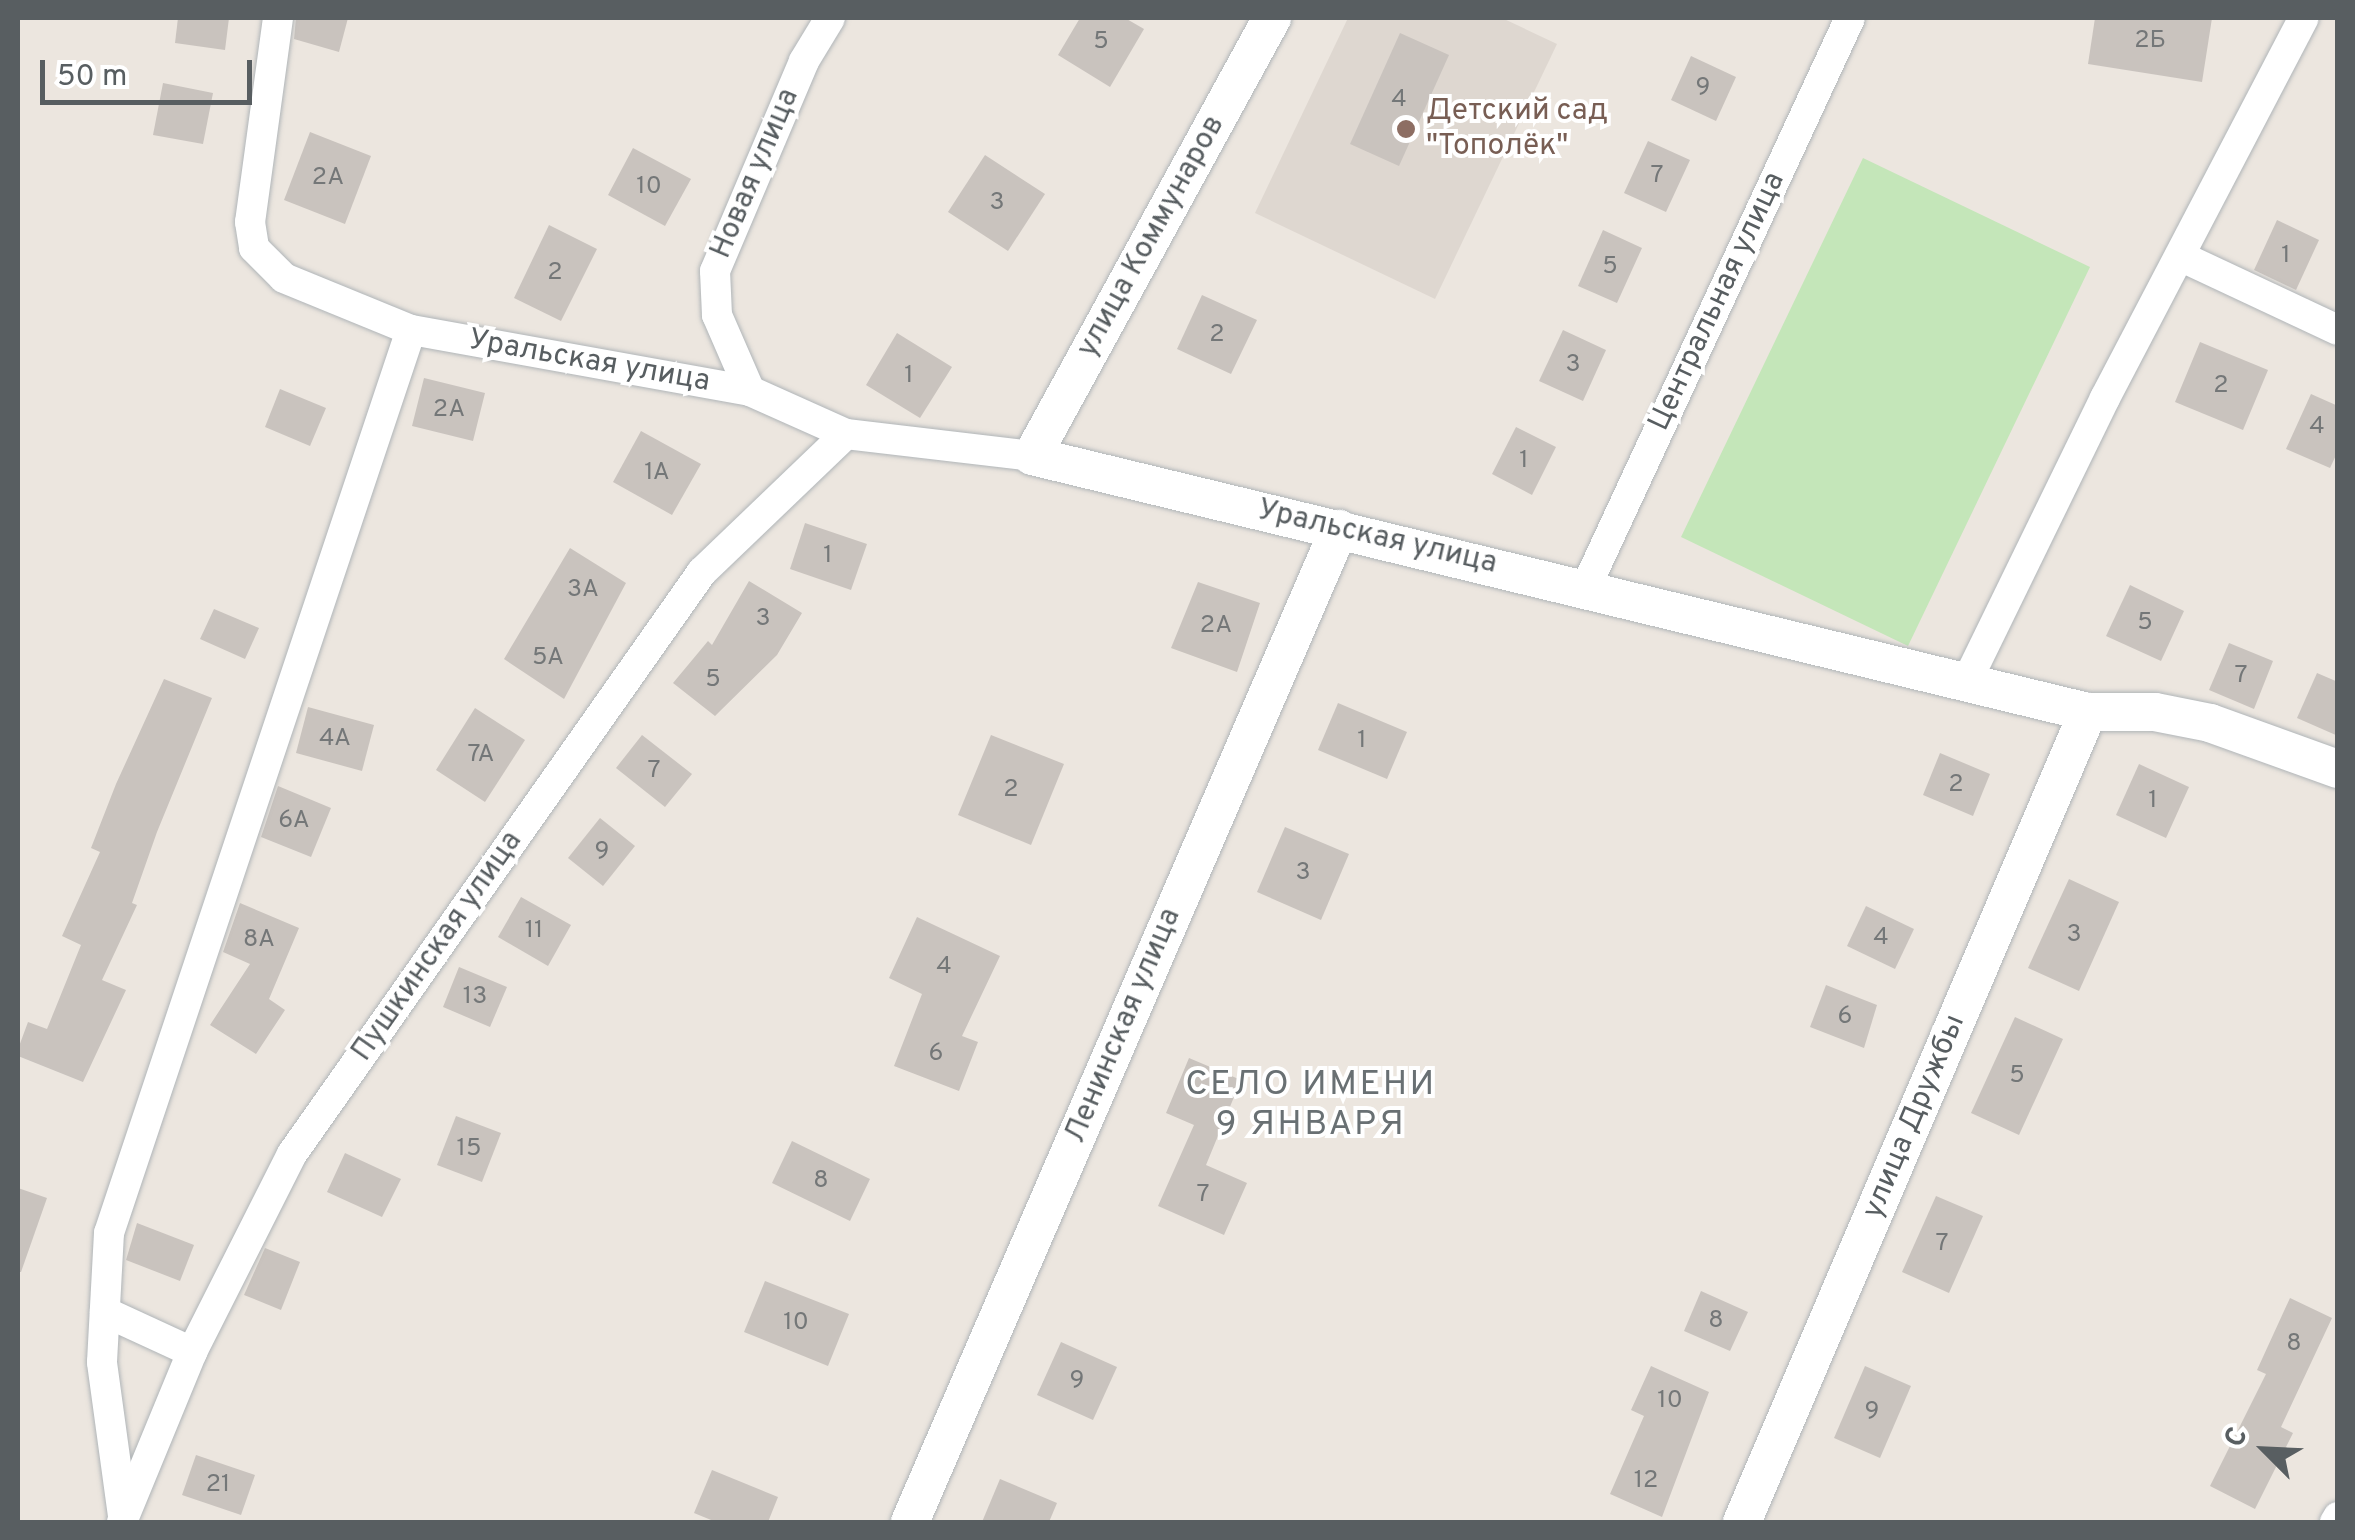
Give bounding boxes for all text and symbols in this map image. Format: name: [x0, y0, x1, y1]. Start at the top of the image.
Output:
house number: 2Б: [2134, 26, 2166, 56]
house number: 5: [1093, 27, 1109, 57]
scale bar: [45, 40, 258, 102]
text: 50 m: [57, 59, 127, 96]
house number: 9: [1696, 73, 1710, 103]
street label: Новая улица: [704, 84, 808, 264]
house number: 4: [1391, 85, 1407, 115]
place label: Детский сад "Тополёк": [1426, 94, 1608, 164]
street label: улица Коммунаров: [1071, 110, 1233, 364]
marker: Детский сад "Тополёк": [1395, 118, 1417, 140]
house number: 7: [1650, 161, 1664, 191]
house number: 2А: [312, 163, 344, 193]
street label: Центральная улица: [1642, 167, 1794, 437]
house number: 10: [636, 172, 662, 202]
house number: 3: [989, 188, 1005, 218]
house number: 1: [2281, 241, 2291, 271]
house number: 5: [1602, 252, 1618, 282]
house number: 2: [547, 258, 563, 288]
house number: 2: [1209, 320, 1225, 350]
street label: Уральская улица: [465, 323, 713, 401]
house number: 3: [1565, 350, 1581, 380]
house number: 1: [904, 361, 914, 391]
house number: 2: [2213, 371, 2229, 401]
house number: 2А: [433, 395, 465, 425]
house number: 4: [2309, 412, 2325, 442]
house number: 1: [1519, 446, 1529, 476]
house number: 1А: [644, 458, 670, 488]
street label: Уральская улица: [1254, 493, 1500, 583]
house number: 1: [823, 541, 833, 571]
house number: 3А: [567, 575, 599, 605]
house number: 3: [755, 604, 771, 634]
house number: 5: [2137, 608, 2153, 638]
house number: 2А: [1200, 611, 1232, 641]
house number: 5А: [532, 643, 564, 673]
house number: 7: [2234, 661, 2248, 691]
house number: 5: [705, 665, 721, 695]
house number: 4А: [319, 724, 351, 754]
house number: 1: [1357, 726, 1367, 756]
house number: 7А: [467, 740, 495, 770]
house number: 7: [647, 756, 661, 786]
house number: 2: [1948, 770, 1964, 800]
house number: 2: [1003, 775, 1019, 805]
house number: 1: [2148, 786, 2158, 816]
house number: 6А: [278, 806, 310, 836]
street label: Пушкинская улица: [345, 825, 531, 1069]
house number: 9: [595, 837, 609, 867]
house number: 3: [1295, 858, 1311, 888]
street label: Ленинская улица: [1058, 903, 1190, 1149]
house number: 11: [525, 916, 543, 946]
house number: 3: [2066, 920, 2082, 950]
house number: 4: [1873, 923, 1889, 953]
house number: 8А: [243, 925, 275, 955]
house number: 4: [936, 952, 952, 982]
house number: 13: [463, 982, 487, 1012]
house number: 6: [1838, 1002, 1852, 1032]
street label: улица Дружбы: [1856, 1010, 1974, 1224]
house number: 6: [929, 1039, 943, 1069]
house number: 5: [2009, 1061, 2025, 1091]
district label: СЕЛО ИМЕНИ 9 ЯНВАРЯ: [1185, 1064, 1437, 1146]
house number: 15: [457, 1134, 481, 1164]
house number: 8: [813, 1166, 829, 1196]
house number: 7: [1196, 1180, 1210, 1210]
house number: 7: [1935, 1229, 1949, 1259]
house number: 8: [1708, 1306, 1724, 1336]
house number: 10: [783, 1308, 809, 1338]
house number: 8: [2286, 1329, 2302, 1359]
house number: 9: [1070, 1366, 1084, 1396]
house number: 10: [1657, 1386, 1683, 1416]
house number: 9: [1865, 1397, 1879, 1427]
north arrow: [2215, 1400, 2315, 1500]
text: С: [2218, 1422, 2258, 1453]
house number: 12: [1634, 1466, 1658, 1496]
house number: 21: [206, 1470, 230, 1500]

